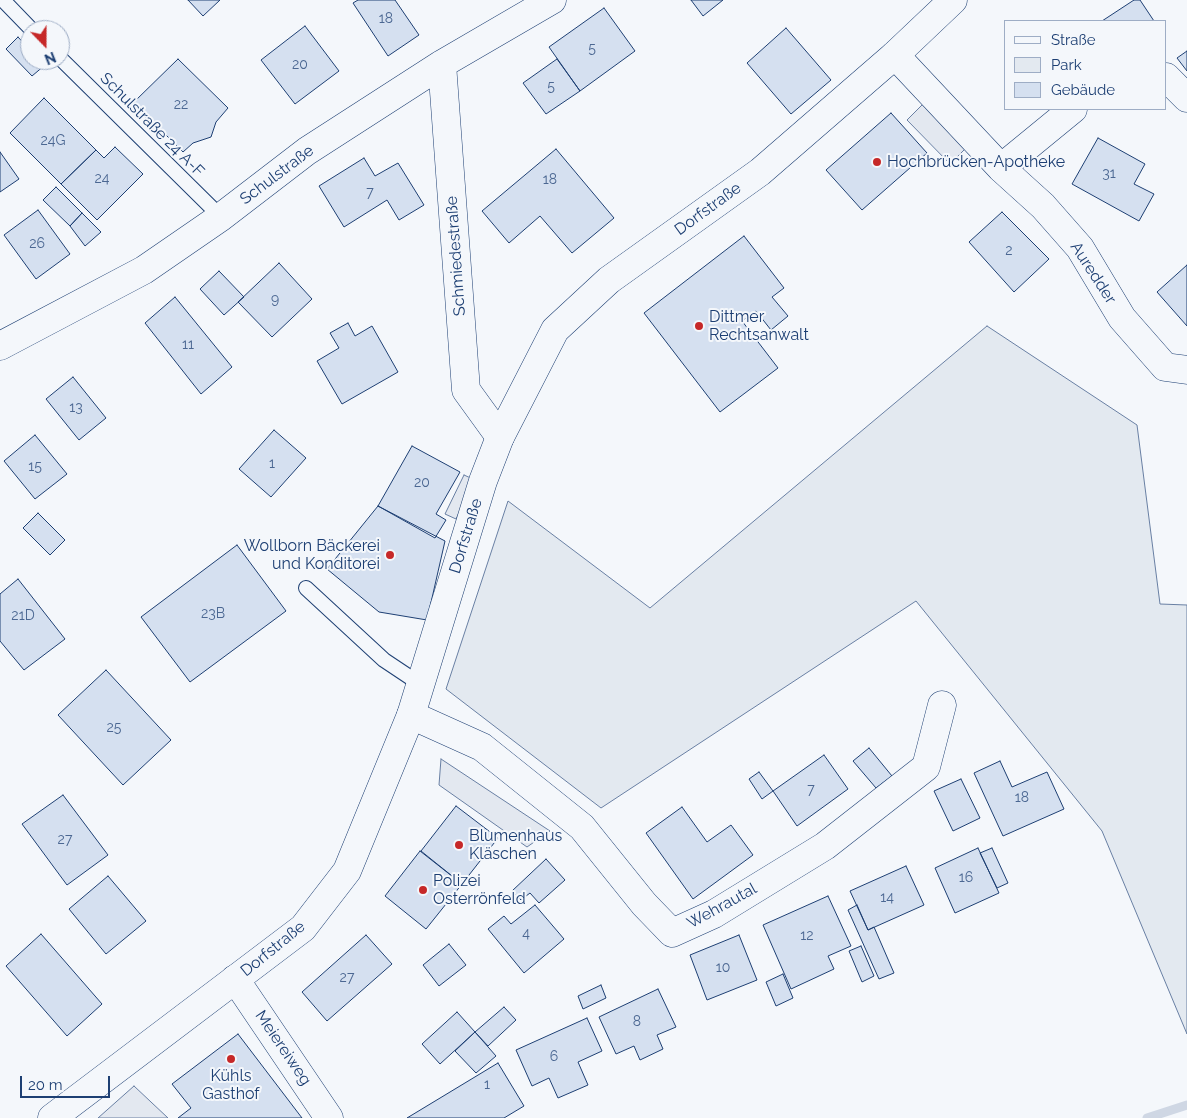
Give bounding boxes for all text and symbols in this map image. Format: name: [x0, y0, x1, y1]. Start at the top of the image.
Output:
house number: 18: [379, 11, 393, 27]
north arrow: [20, 20, 70, 70]
legend: [1004, 20, 1167, 110]
text: Straße: [1051, 31, 1095, 49]
house number: 5: [588, 41, 596, 57]
text: N: [42, 49, 58, 67]
text: Park: [1051, 56, 1082, 74]
house number: 20: [292, 57, 308, 73]
street label: Schulstraße 24 A-F: [96, 69, 208, 181]
house number: 5: [547, 79, 555, 95]
text: Gebäude: [1051, 81, 1115, 99]
house number: 22: [174, 97, 188, 113]
house number: 24G: [41, 133, 65, 149]
street label: Schulstraße: [236, 141, 318, 209]
place label: Hochbrücken-Apotheke: [887, 152, 1065, 172]
marker: Hochbrücken-Apotheke: [871, 156, 883, 168]
house number: 31: [1102, 166, 1116, 182]
house number: 24: [95, 171, 109, 187]
house number: 18: [543, 172, 557, 188]
street label: Dorfstraße: [671, 178, 745, 240]
house number: 7: [366, 185, 374, 201]
street label: Schmiedestraße: [442, 195, 470, 317]
house number: 26: [29, 236, 45, 252]
street label: Auredder: [1066, 239, 1120, 307]
house number: 2: [1005, 243, 1013, 259]
house number: 9: [271, 292, 279, 308]
place label: Dittmer Rechtsanwalt: [709, 307, 809, 345]
marker: Dittmer Rechtsanwalt: [693, 320, 705, 332]
house number: 11: [182, 337, 194, 353]
house number: 13: [69, 400, 83, 416]
house number: 1: [269, 456, 275, 472]
house number: 15: [28, 459, 42, 475]
house number: 20: [414, 475, 430, 491]
street label: Dorfstraße: [445, 496, 487, 576]
place label: Wollborn Bäckerei und Konditorei: [244, 536, 380, 574]
marker: Wollborn Bäckerei und Konditorei: [384, 549, 396, 561]
house number: 23B: [201, 606, 225, 622]
house number: 21D: [11, 608, 35, 624]
house number: 25: [107, 720, 121, 736]
house number: 7: [807, 782, 815, 798]
house number: 18: [1015, 790, 1029, 806]
place label: Blumenhaus Kläschen: [469, 826, 562, 864]
house number: 27: [58, 832, 72, 848]
marker: Blumenhaus Kläschen: [453, 839, 465, 851]
house number: 16: [959, 870, 973, 886]
place label: Polizei Osterrönfeld: [433, 871, 526, 909]
street label: Wehrautal: [684, 879, 760, 933]
marker: Polizei Osterrönfeld: [417, 884, 429, 896]
house number: 14: [880, 890, 894, 906]
street label: Dorfstraße: [237, 917, 309, 981]
house number: 4: [522, 926, 530, 942]
house number: 12: [800, 928, 814, 944]
house number: 10: [716, 960, 730, 976]
house number: 27: [340, 970, 354, 986]
street label: Meiereiweg: [251, 1007, 315, 1089]
house number: 8: [633, 1014, 641, 1030]
house number: 6: [550, 1049, 558, 1065]
marker: Kühls Gasthof: [225, 1053, 237, 1065]
scale bar: [22, 1066, 112, 1098]
place label: Kühls Gasthof: [202, 1066, 260, 1104]
text: 20 m: [28, 1076, 63, 1094]
house number: 1: [484, 1077, 490, 1093]

